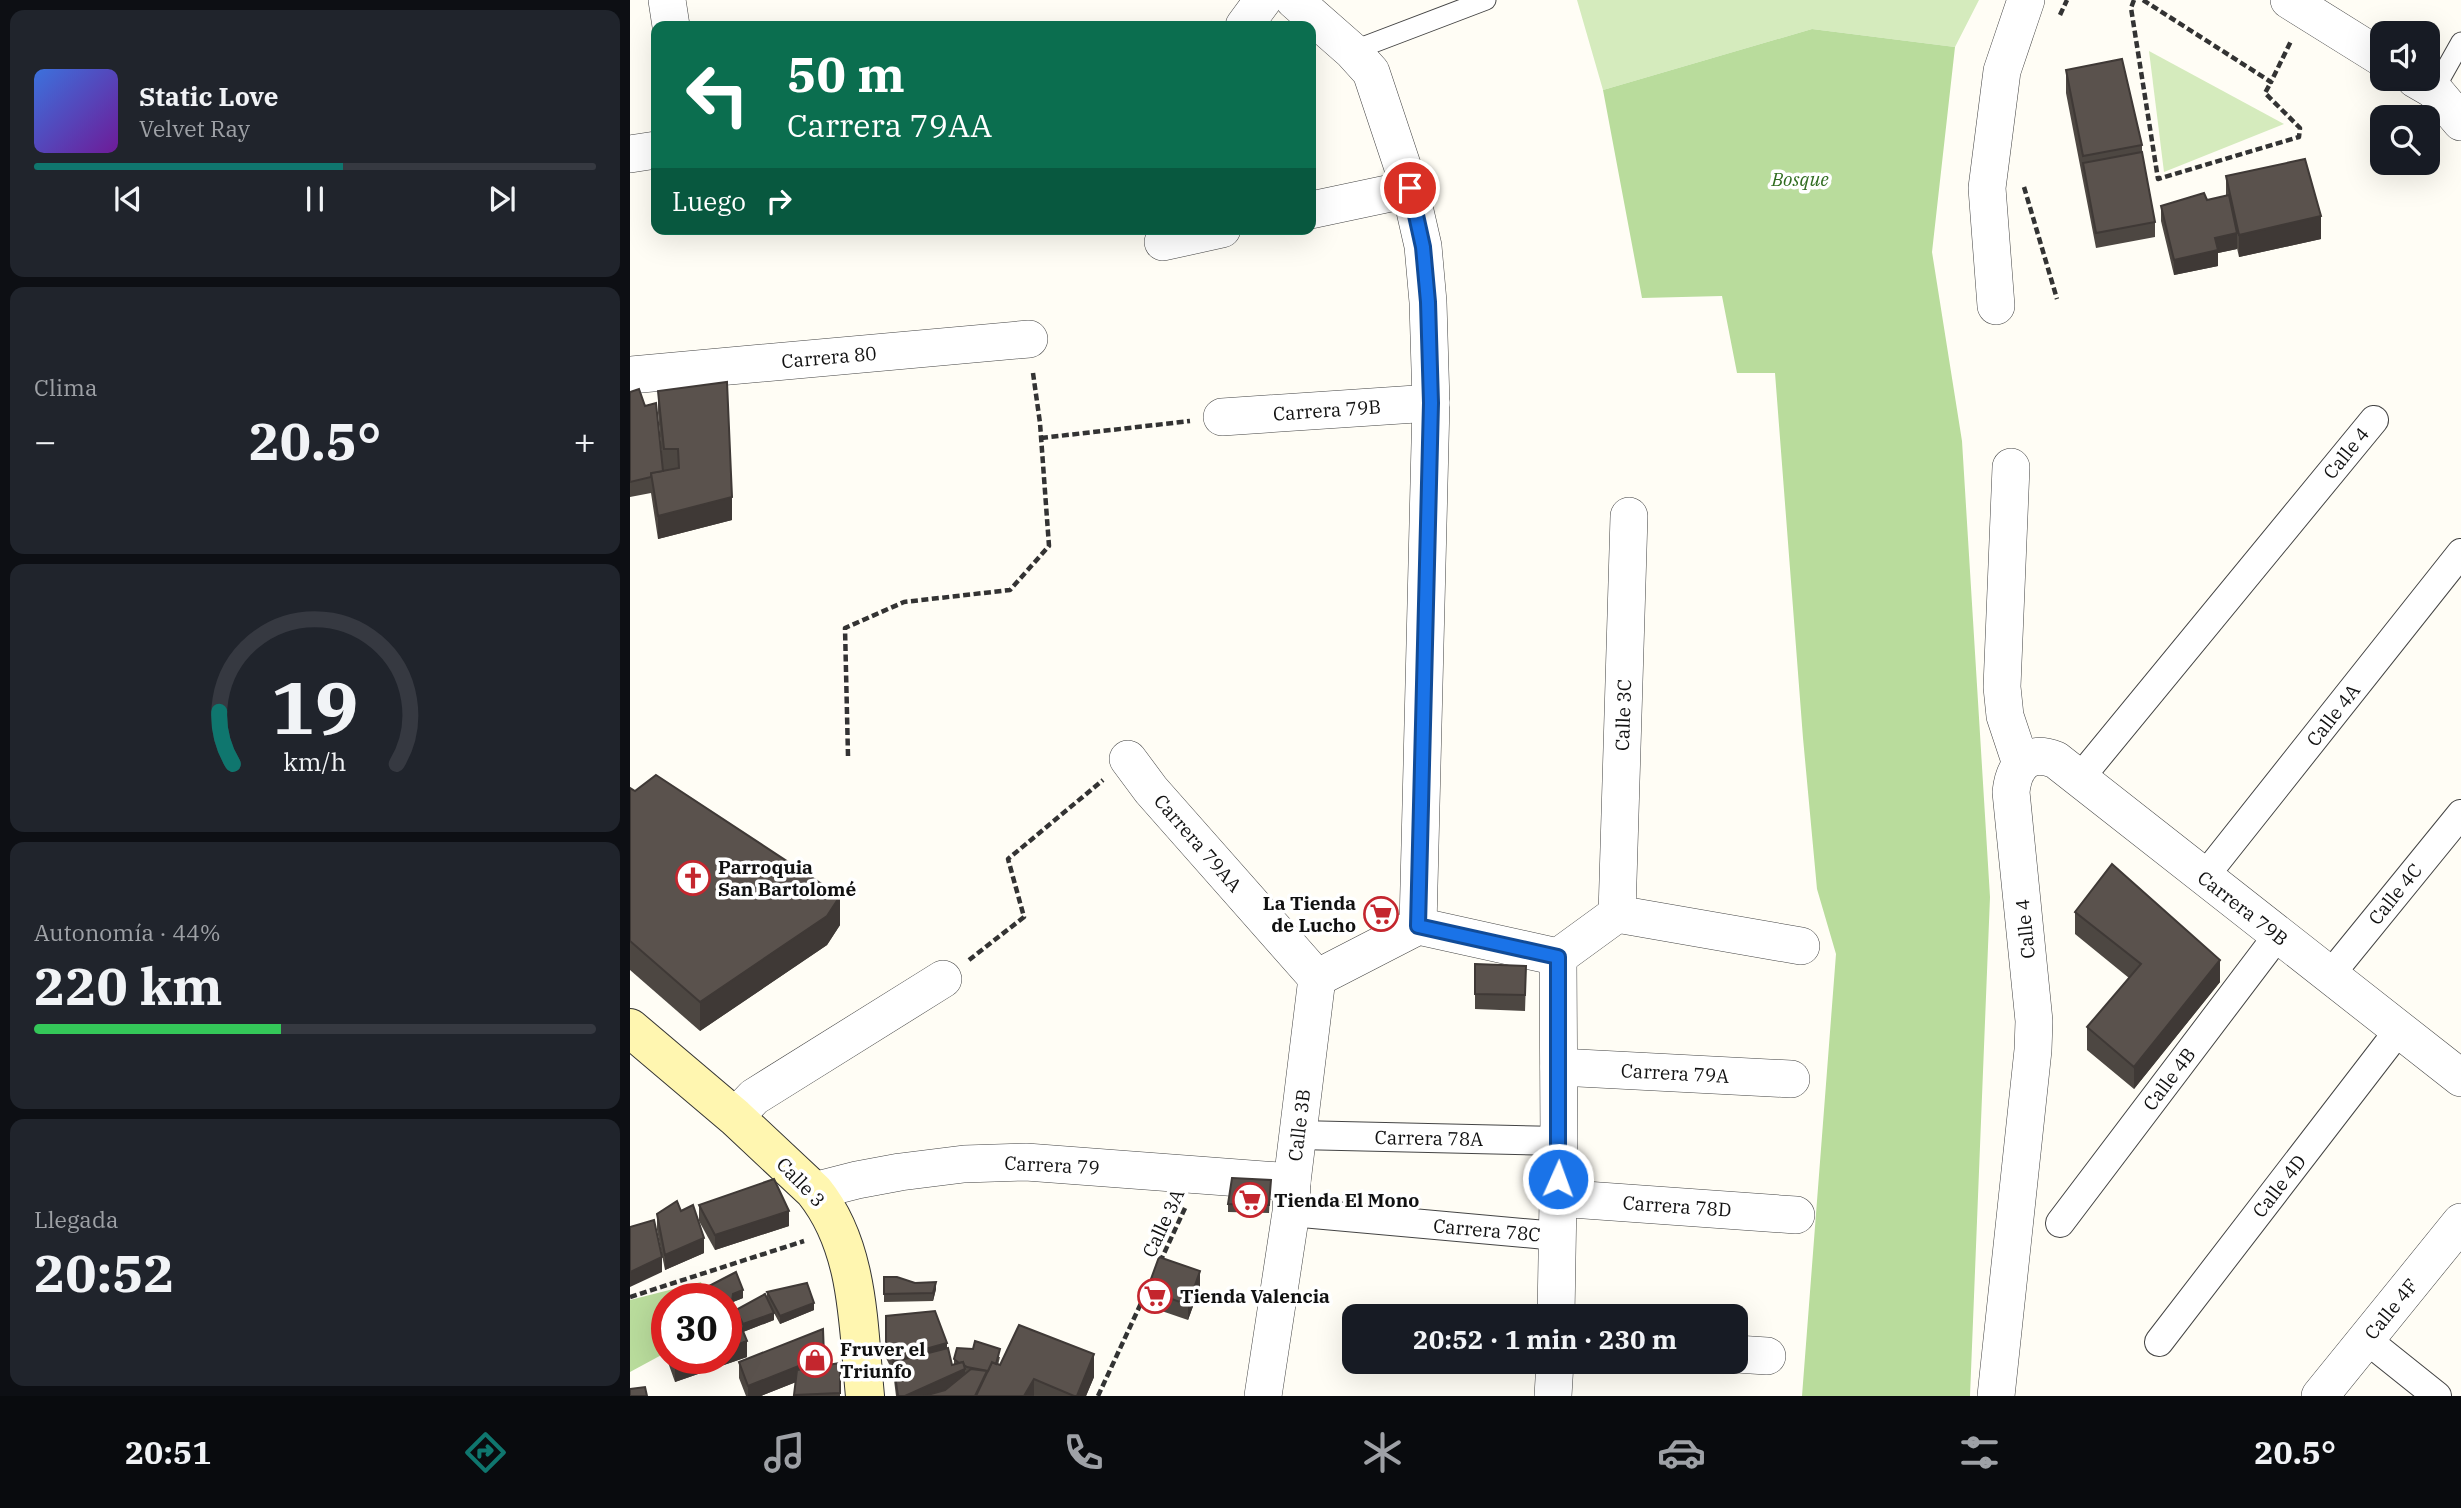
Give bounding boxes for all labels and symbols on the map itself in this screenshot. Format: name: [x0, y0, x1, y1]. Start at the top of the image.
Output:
pin: [1380, 158, 1440, 218]
park label: Bosque: [1770, 167, 1829, 191]
street label: Carrera 80: [780, 341, 878, 373]
street label: Carrera 79B: [1272, 394, 1382, 426]
street label: Calle 4: [2318, 422, 2374, 484]
street label: Calle 3C: [1610, 678, 1636, 752]
street label: Calle 4A: [2301, 679, 2365, 751]
street label: Carrera 79AA: [1149, 789, 1247, 897]
place label: Parroquia San Bartolomé: [718, 855, 857, 901]
street label: Calle 4C: [2363, 858, 2427, 930]
church icon: Parroquia San Bartolomé: [674, 859, 712, 897]
street label: Carrera 79B: [2193, 865, 2293, 951]
place label: La Tienda de Lucho: [1263, 891, 1356, 937]
supermarket icon: La Tienda de Lucho: [1362, 895, 1400, 933]
street label: Calle 4: [2010, 898, 2040, 960]
street label: Calle 4B: [2138, 1043, 2200, 1115]
street label: Carrera 79A: [1620, 1058, 1730, 1088]
street label: Calle 3B: [1283, 1087, 1315, 1163]
street label: Carrera 78A: [1375, 1125, 1483, 1151]
position arrow: [1521, 1142, 1595, 1216]
street label: Calle 4D: [2247, 1150, 2311, 1222]
street label: Carrera 79: [1004, 1151, 1100, 1179]
street label: Calle 3: [772, 1152, 830, 1212]
supermarket icon: Tienda El Mono: [1231, 1181, 1269, 1219]
street label: Calle 3A: [1137, 1185, 1189, 1261]
place label: Tienda El Mono: [1274, 1188, 1419, 1212]
street label: Carrera 78D: [1622, 1190, 1732, 1222]
street label: Carrera 78C: [1432, 1213, 1542, 1247]
street label: Calle 4F: [2359, 1274, 2423, 1344]
supermarket icon: Tienda Valencia: [1136, 1277, 1174, 1315]
speed limit sign: 30: [651, 1283, 742, 1374]
place label: Tienda Valencia: [1180, 1284, 1330, 1308]
place label: Fruver el Triunfo: [840, 1337, 925, 1383]
shop icon: Fruver el Triunfo: [796, 1341, 834, 1379]

